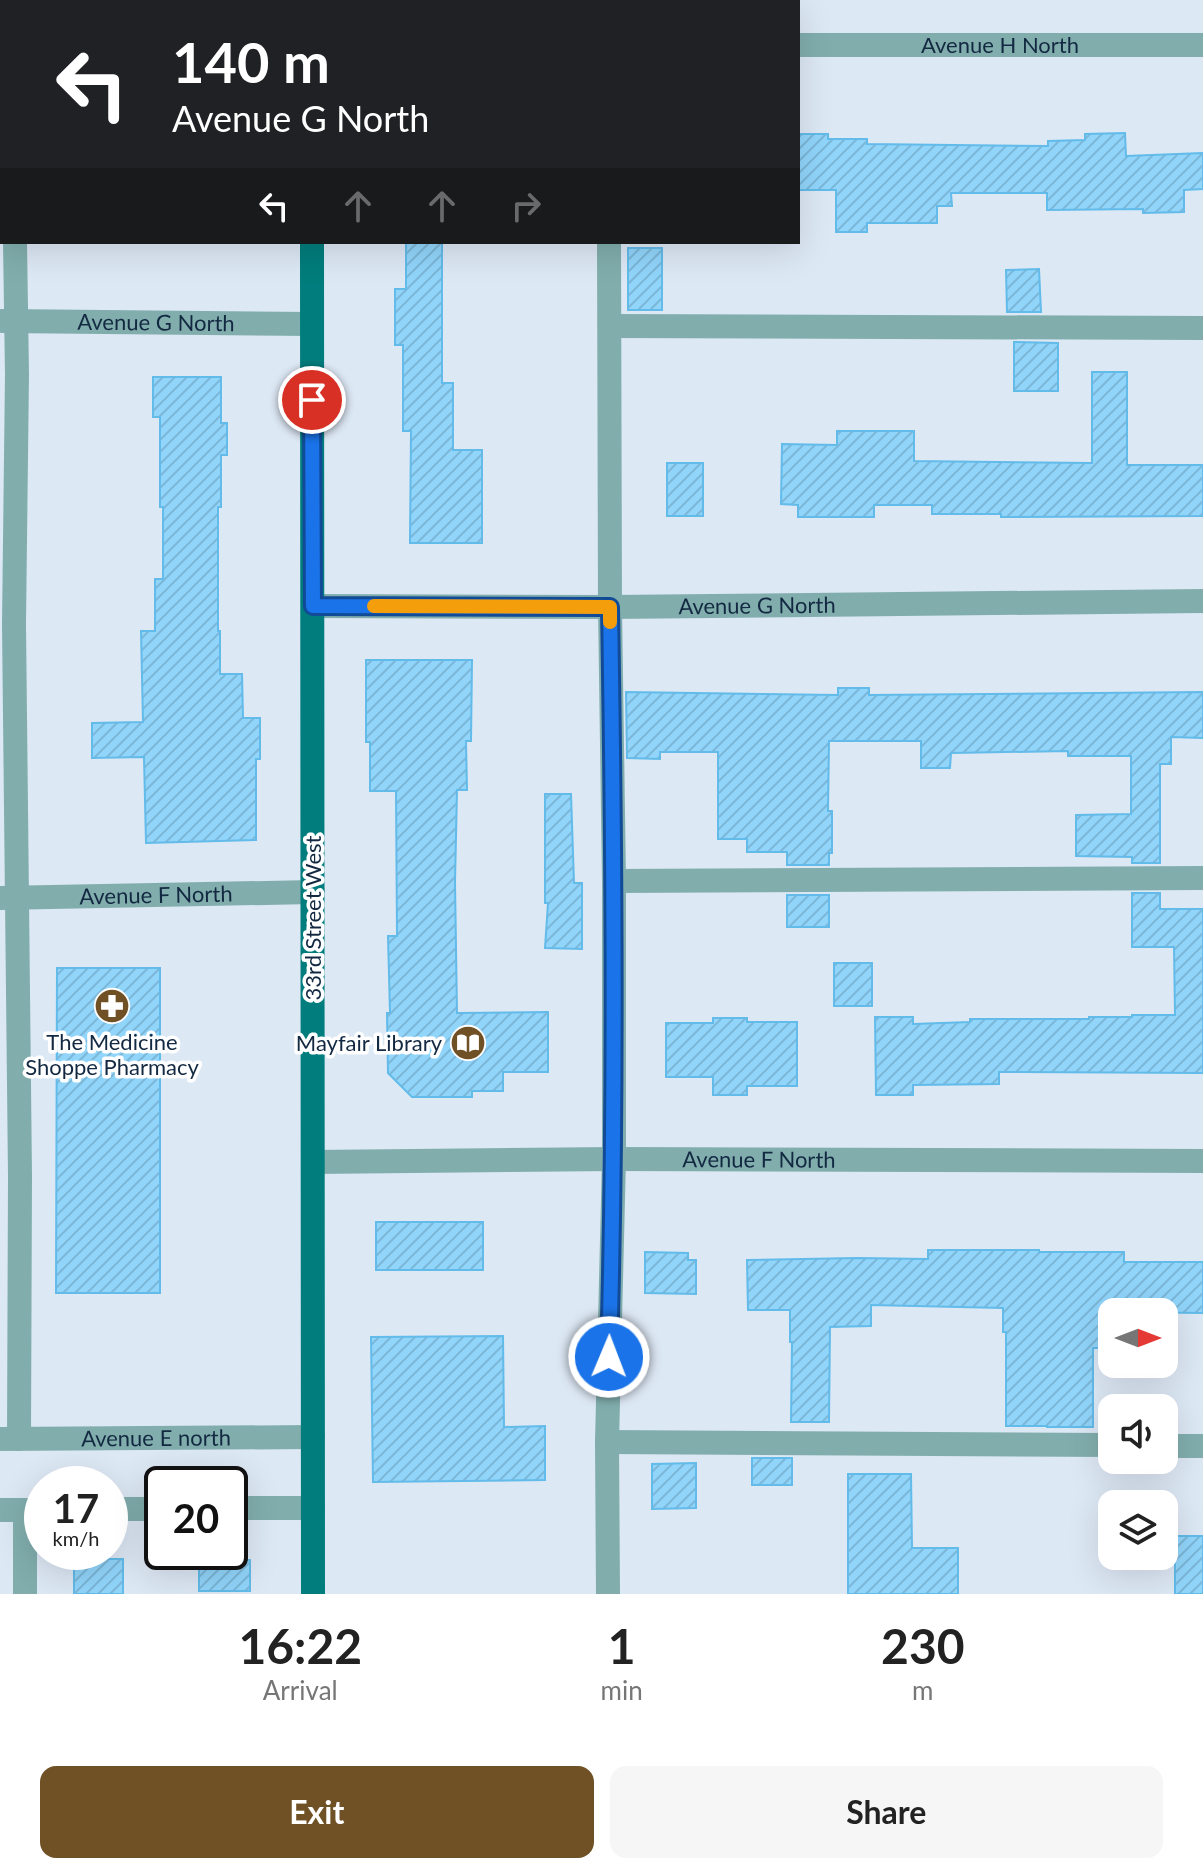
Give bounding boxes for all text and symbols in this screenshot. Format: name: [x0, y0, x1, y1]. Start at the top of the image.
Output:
text: 140 m: [172, 28, 330, 95]
street label: Avenue H North: [921, 31, 1079, 58]
icon: left: [40, 32, 144, 136]
text: Avenue G North: [172, 96, 429, 140]
icon: left: [252, 184, 296, 228]
icon: ahead: [336, 184, 380, 228]
icon: ahead: [420, 184, 464, 228]
icon: right: [504, 184, 548, 228]
street label: Avenue G North: [77, 308, 235, 336]
pin: [278, 366, 346, 434]
icon: arrive: [290, 378, 334, 422]
street label: Avenue G North: [678, 591, 836, 619]
street label: 33rd Street West: [299, 835, 326, 1000]
street label: Avenue F North: [79, 880, 233, 909]
pharmacy icon: The Medicine Shoppe Pharmacy: [93, 987, 131, 1025]
library icon: Mayfair Library: [449, 1024, 487, 1062]
place label: The Medicine Shoppe Pharmacy: [25, 1028, 199, 1080]
place label: Mayfair Library: [296, 1029, 443, 1056]
street label: Avenue F North: [682, 1145, 836, 1173]
north arrow: [1098, 1298, 1178, 1378]
map controls: [1098, 1298, 1178, 1570]
position arrow: [567, 1315, 651, 1399]
button: sound: [1098, 1394, 1178, 1474]
street label: Avenue E north: [81, 1424, 231, 1451]
speed limit sign: 20: [144, 1466, 248, 1570]
text: 17: [53, 1484, 99, 1532]
button: layers: [1098, 1490, 1178, 1570]
text: km/h: [53, 1526, 99, 1550]
text: 16:22: [238, 1617, 362, 1674]
text: 1: [608, 1617, 636, 1674]
text: 230: [881, 1617, 965, 1674]
text: Arrival: [263, 1674, 338, 1706]
text: min: [601, 1674, 643, 1706]
text: m: [912, 1674, 934, 1706]
button: Exit: [40, 1766, 594, 1858]
button: Share: [610, 1766, 1163, 1858]

